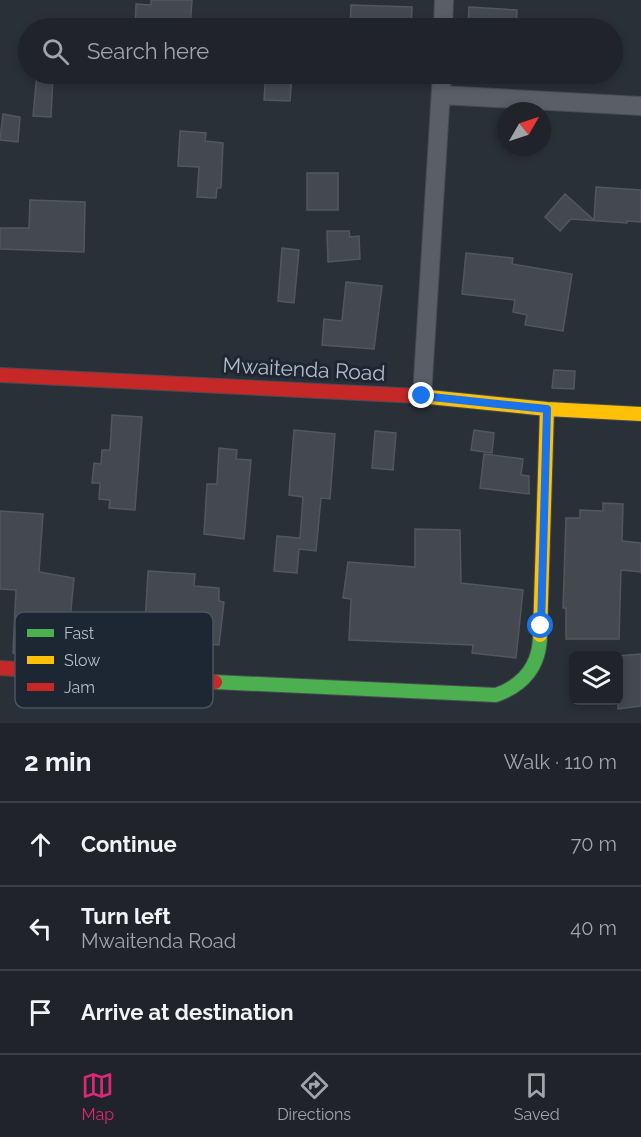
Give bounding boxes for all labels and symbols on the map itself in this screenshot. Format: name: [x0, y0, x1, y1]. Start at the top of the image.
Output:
north arrow: [497, 102, 551, 156]
street label: Mwaitenda Road: [222, 352, 386, 386]
route end: [408, 382, 434, 408]
legend: [15, 612, 213, 708]
route start: [527, 612, 553, 638]
text: Fast: [64, 624, 95, 643]
text: Slow: [64, 651, 100, 670]
text: Jam: [64, 678, 95, 697]

